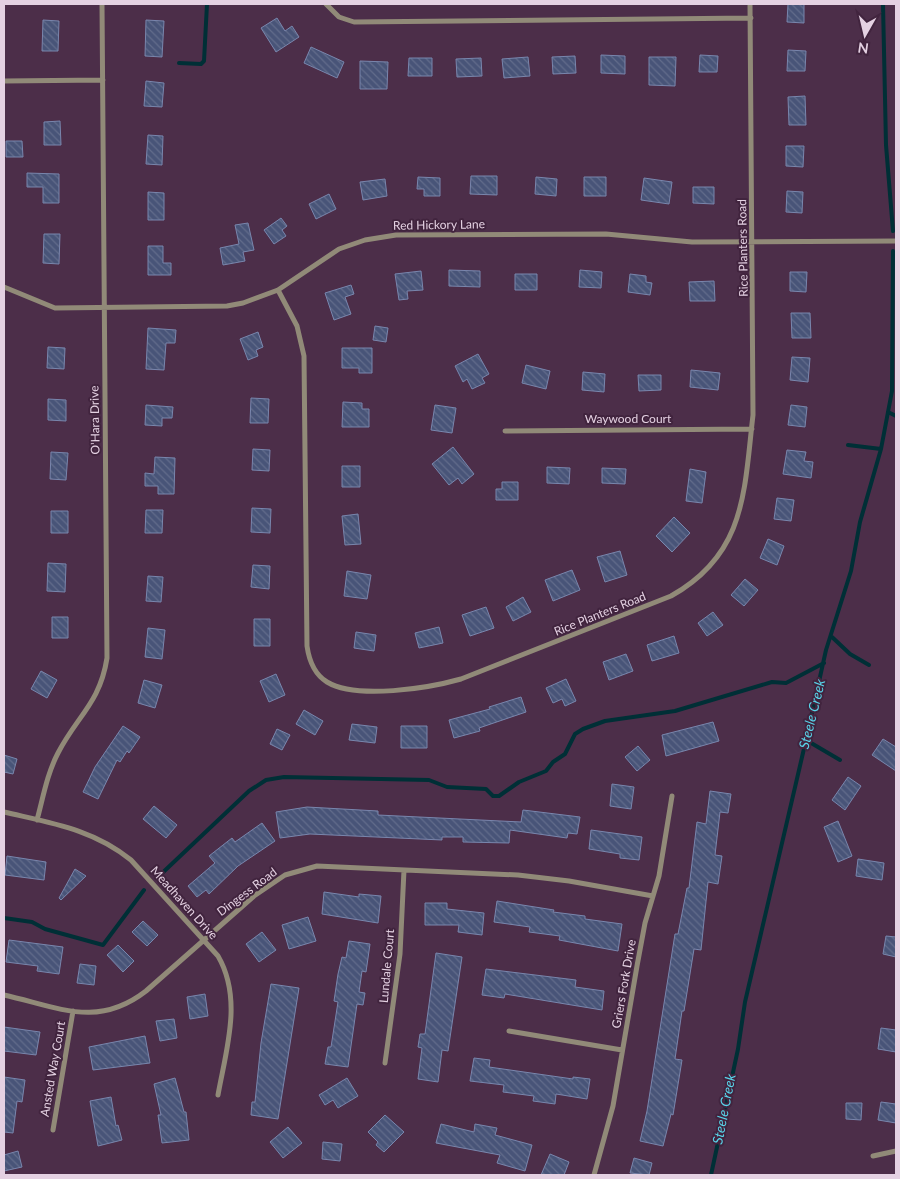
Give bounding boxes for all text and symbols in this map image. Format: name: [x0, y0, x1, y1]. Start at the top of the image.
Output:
north arrow: [840, 10, 890, 60]
text: N: [857, 39, 870, 58]
street label: Rice Planters Road: [734, 199, 751, 297]
street label: Red Hickory Lane: [393, 216, 485, 233]
street label: O'Hara Drive: [86, 385, 103, 455]
street label: Waywood Court: [585, 411, 672, 426]
street label: Rice Planters Road: [552, 588, 648, 639]
water label: Steele Creek: [795, 677, 828, 751]
street label: Meadhaven Drive: [148, 863, 221, 942]
street label: Dingess Road: [214, 864, 280, 919]
street label: Lundale Court: [376, 928, 397, 1004]
street label: Griers Fork Drive: [608, 938, 639, 1030]
street label: Ansted Way Court: [37, 1019, 68, 1118]
water label: Steele Creek: [708, 1072, 739, 1146]

